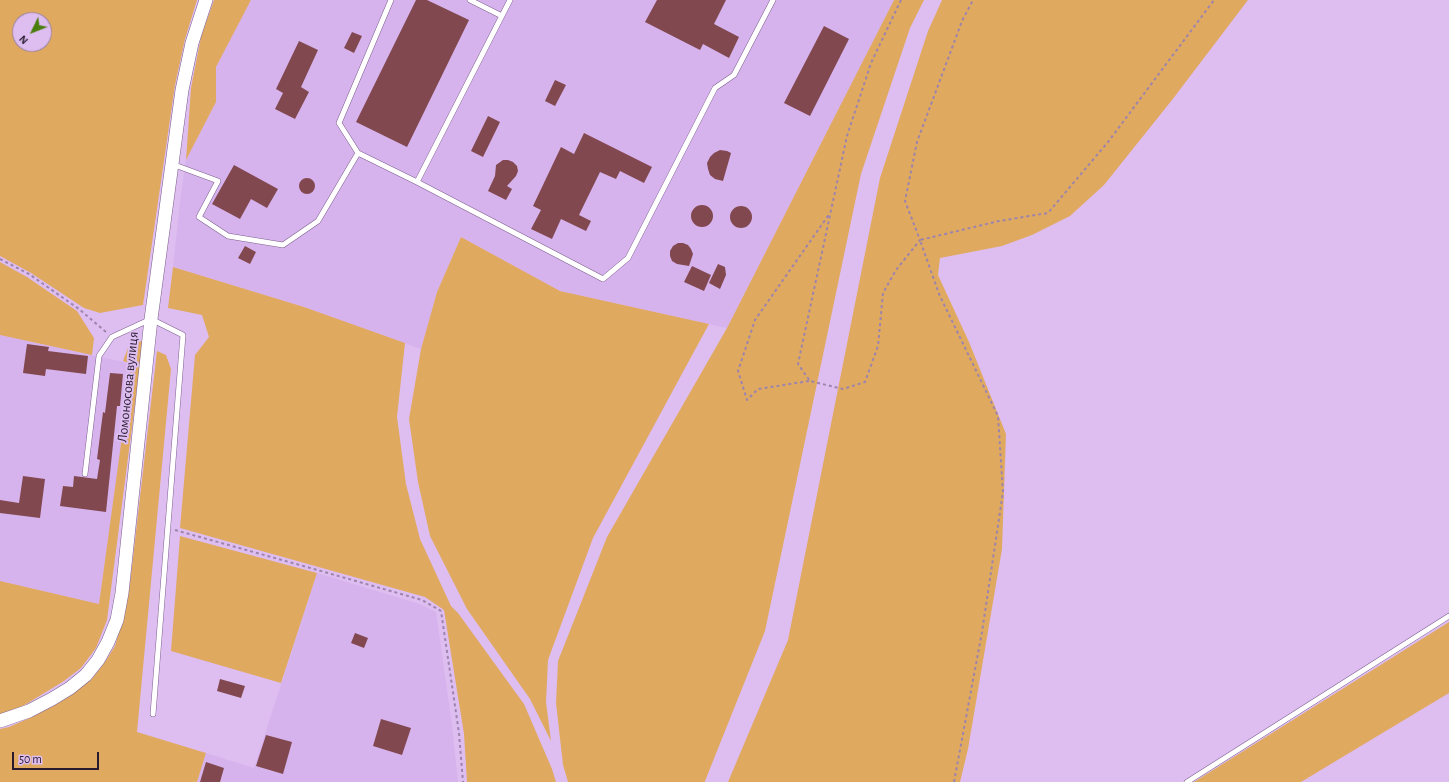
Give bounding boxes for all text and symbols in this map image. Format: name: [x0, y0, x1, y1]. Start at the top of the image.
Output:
north arrow: [12, 12, 52, 52]
text: N: [17, 33, 30, 46]
street label: Ломоносова вулиця: [114, 331, 142, 443]
scale bar: [14, 744, 101, 770]
text: 50 m: [19, 753, 42, 765]

